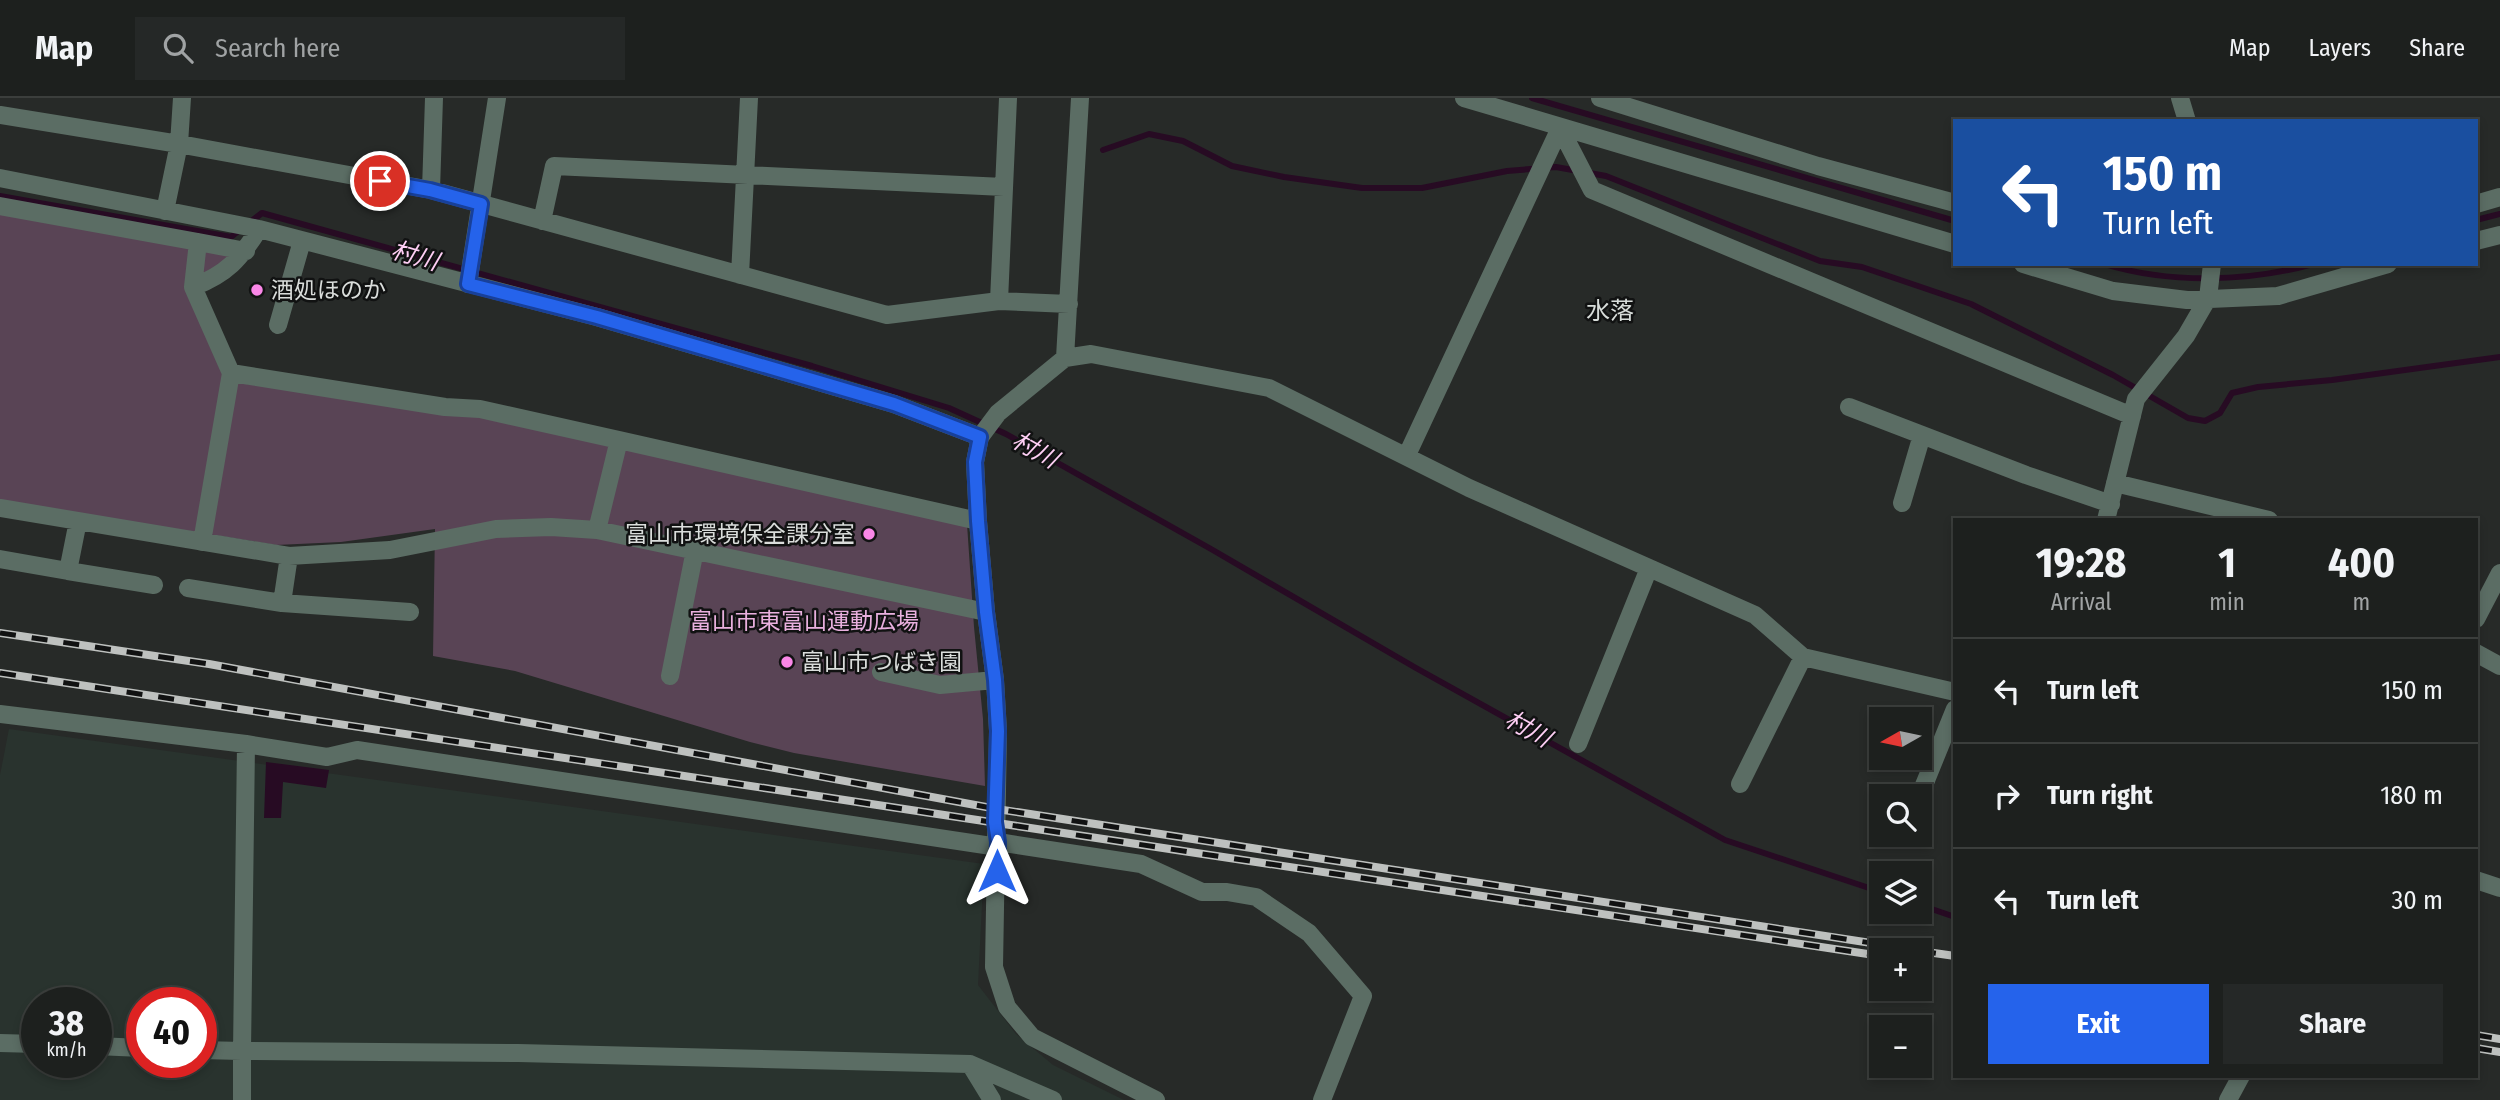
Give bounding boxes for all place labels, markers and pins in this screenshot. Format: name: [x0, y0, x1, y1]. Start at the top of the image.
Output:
pin: [350, 151, 410, 211]
place label: 酒処ほのか: [271, 276, 386, 304]
marker: 酒処ほのか: [249, 282, 265, 298]
place label: 富山市環境保全課分室: [625, 520, 855, 548]
marker: 富山市環境保全課分室: [861, 526, 877, 542]
place label: 富山市つばき園: [801, 648, 962, 676]
marker: 富山市つばき園: [779, 654, 795, 670]

